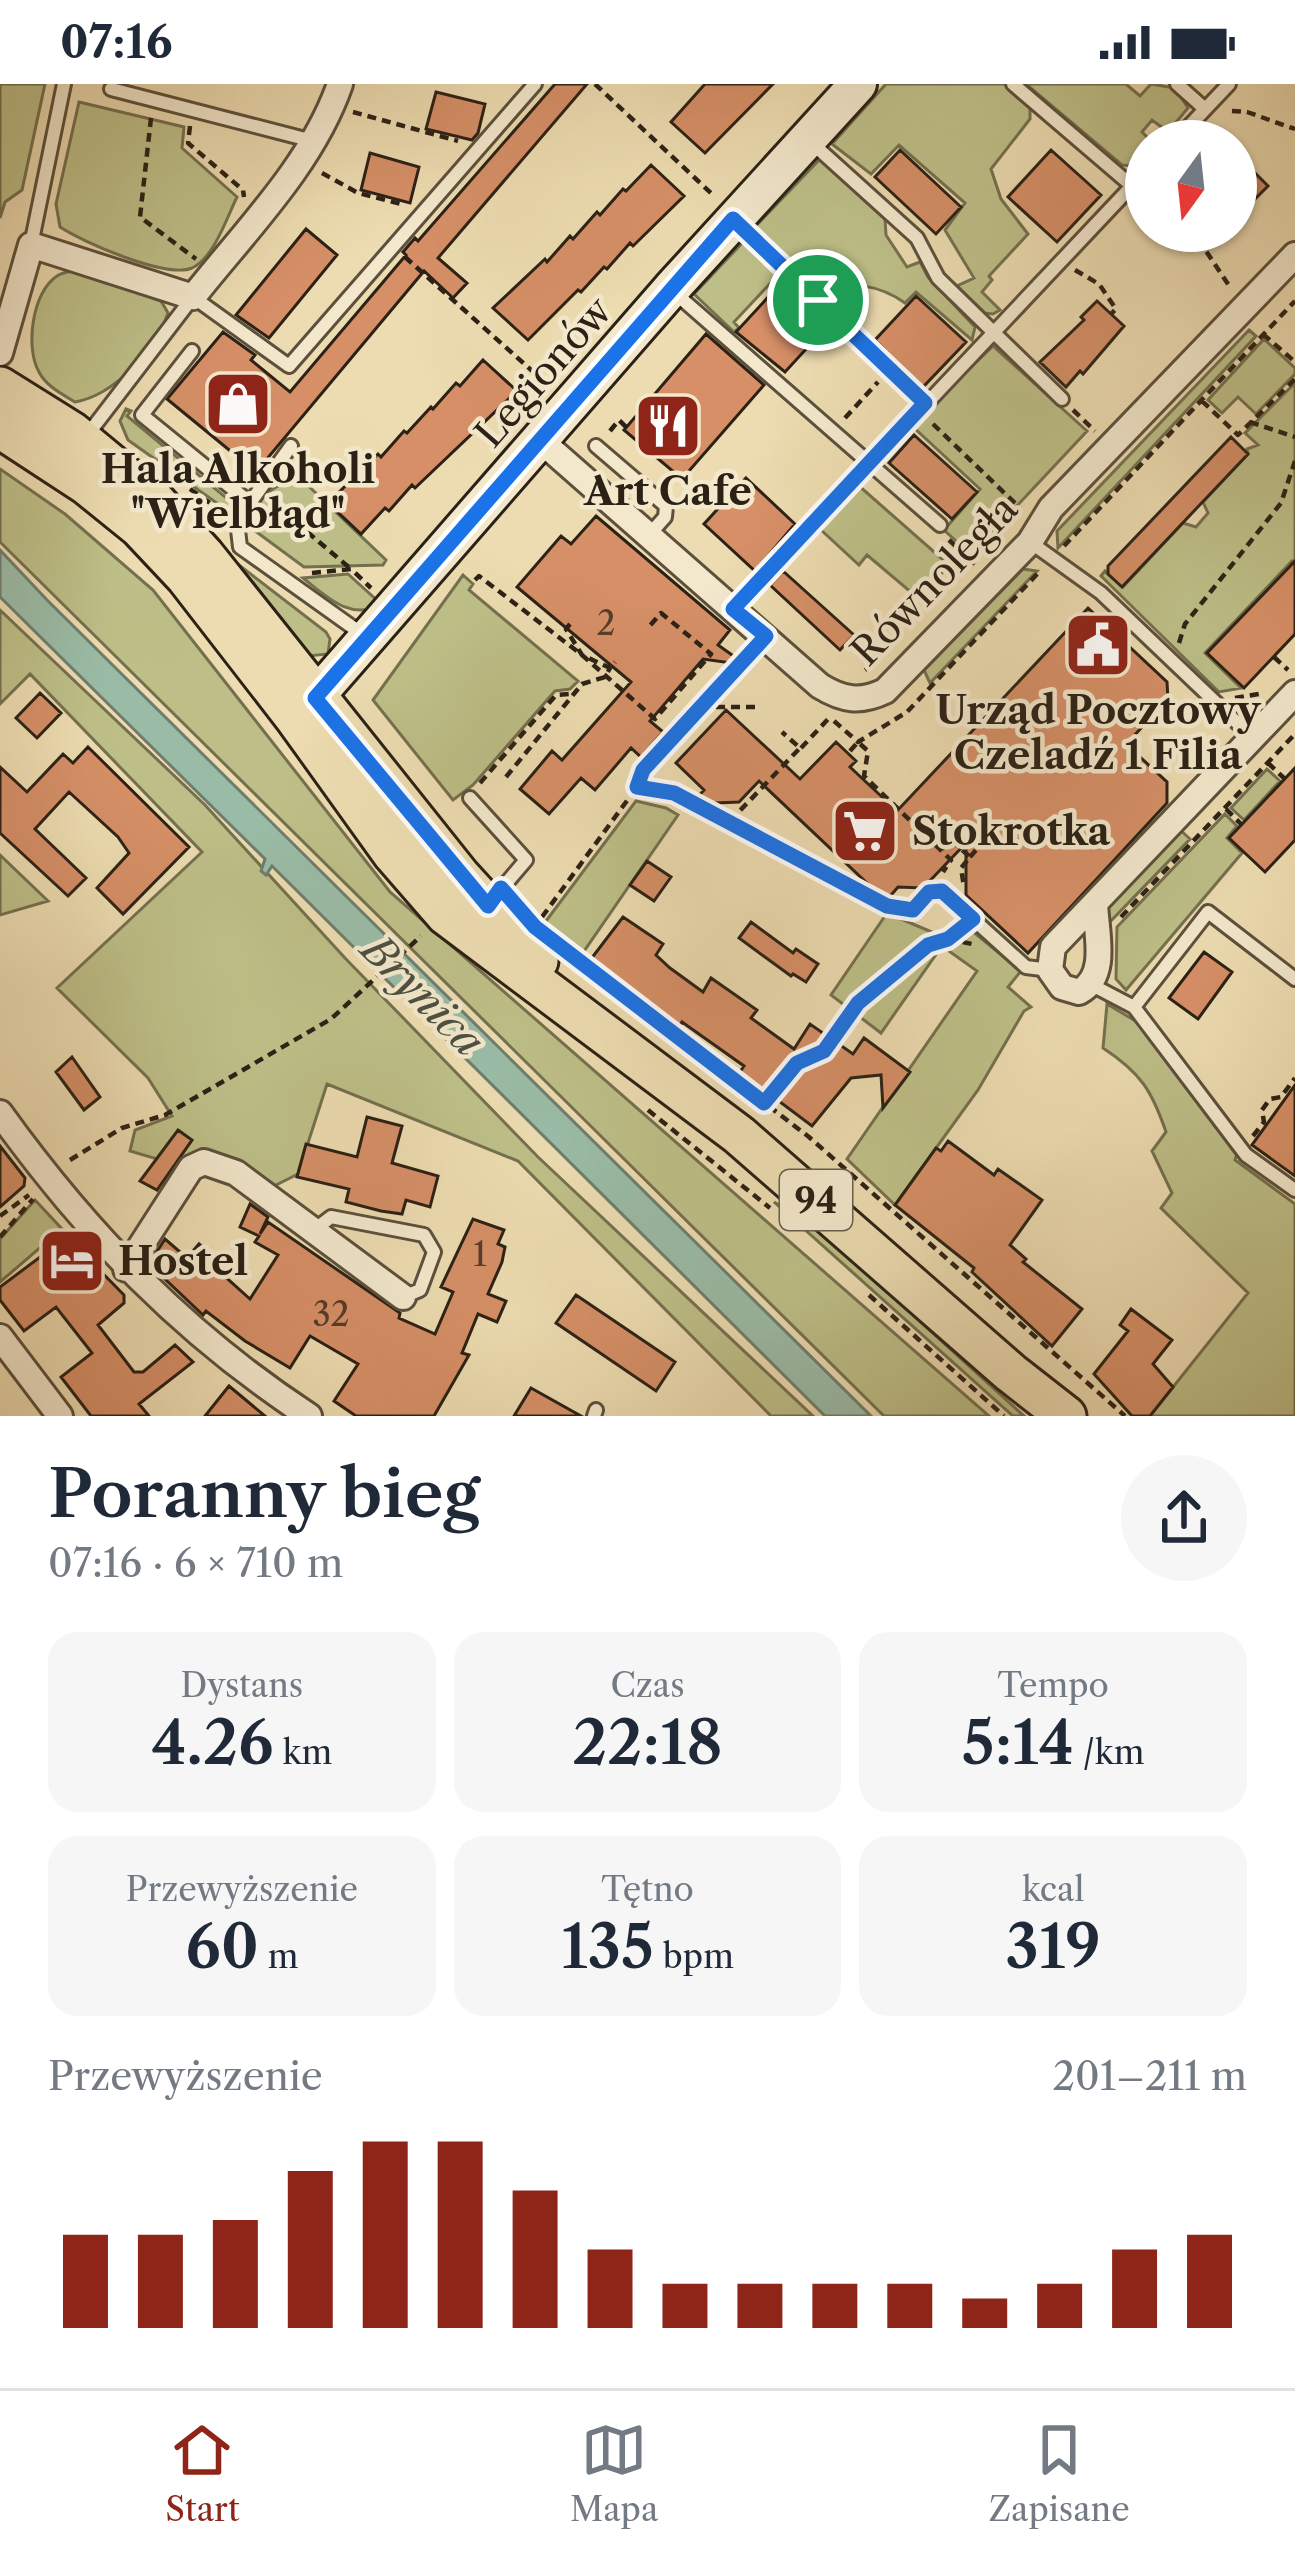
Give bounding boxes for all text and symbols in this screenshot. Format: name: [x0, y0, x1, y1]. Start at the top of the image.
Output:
text: 07:16: [60, 14, 173, 70]
north arrow: [1125, 120, 1257, 252]
map controls: [1125, 120, 1257, 252]
pin: [767, 249, 869, 351]
icon: arrive: [785, 267, 851, 333]
street label: Legionów: [465, 287, 622, 457]
shop icon: Hala Alkoholi "Wielbłąd": [203, 369, 273, 439]
restaurant icon: Art Cafe: [633, 391, 703, 461]
place label: Hala Alkoholi "Wielbłąd": [101, 445, 375, 538]
place label: Art Cafe: [583, 467, 752, 515]
street label: Równoległa: [841, 485, 1027, 675]
house number: 2: [597, 603, 615, 644]
public building icon: Urząd Pocztowy Czeladź 1 Filia: [1063, 610, 1133, 680]
place label: Urząd Pocztowy Czeladź 1 Filia: [936, 686, 1262, 779]
supermarket icon: Stokrotka: [830, 796, 900, 866]
place label: Stokrotka: [912, 807, 1110, 855]
water label: Brynica: [349, 921, 495, 1067]
road number: 94: [780, 1170, 852, 1230]
hotel icon: Hostel: [37, 1226, 107, 1296]
house number: 1: [473, 1234, 487, 1275]
place label: Hostel: [118, 1237, 248, 1285]
house number: 32: [312, 1294, 350, 1335]
text: Poranny bieg: [48, 1453, 480, 1534]
button: share: [1121, 1455, 1247, 1581]
text: 07:16 · 6 × 710 m: [48, 1539, 343, 1587]
text: Dystans: [180, 1665, 303, 1706]
text: Czas: [610, 1665, 685, 1706]
text: Tempo: [997, 1665, 1109, 1706]
text: 4.26: [151, 1706, 274, 1780]
text: 22:18: [572, 1706, 723, 1780]
text: 5:14: [962, 1706, 1074, 1780]
text: km: [274, 1732, 332, 1773]
text: /km: [1074, 1732, 1144, 1773]
text: Przewyższenie: [126, 1869, 358, 1910]
text: Tętno: [601, 1869, 694, 1910]
text: kcal: [1022, 1869, 1084, 1910]
text: 60: [185, 1910, 259, 1984]
text: 135: [561, 1910, 654, 1984]
text: 319: [1005, 1910, 1101, 1984]
text: m: [259, 1936, 298, 1977]
text: bpm: [654, 1936, 734, 1977]
text: Przewyższenie: [48, 2052, 323, 2100]
text: 201–211 m: [1053, 2052, 1247, 2100]
tab: Start: [165, 2417, 240, 2530]
tab: Mapa: [570, 2417, 658, 2530]
tab: Zapisane: [989, 2417, 1130, 2530]

